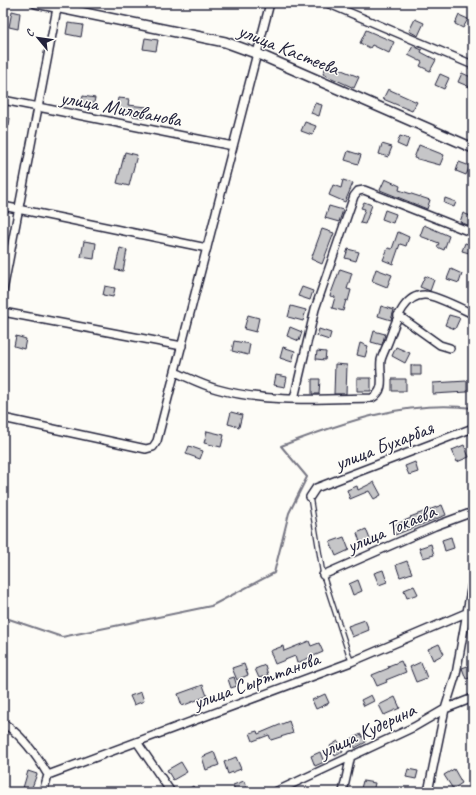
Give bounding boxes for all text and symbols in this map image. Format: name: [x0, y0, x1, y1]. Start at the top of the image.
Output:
north arrow: [18, 18, 58, 58]
street label: улица Кастеева: [234, 18, 344, 81]
text: С: [22, 26, 37, 39]
street label: улица Милованова: [57, 84, 185, 133]
street label: улица Бухарбая: [330, 415, 438, 476]
street label: улица Токаева: [342, 498, 440, 559]
street label: улица Сырттанова: [189, 645, 324, 715]
street label: улица Кудерина: [314, 697, 421, 764]

